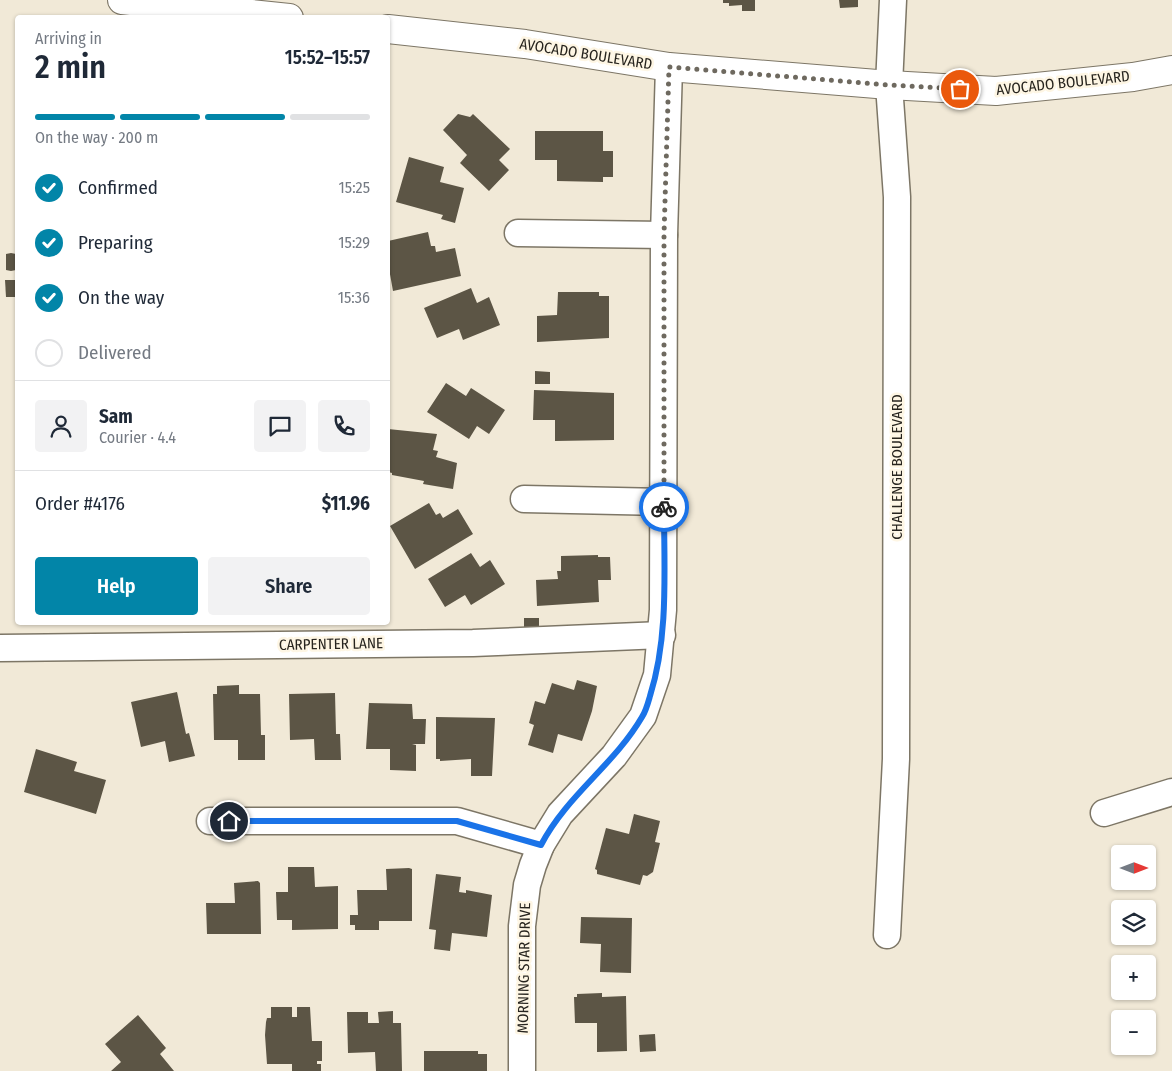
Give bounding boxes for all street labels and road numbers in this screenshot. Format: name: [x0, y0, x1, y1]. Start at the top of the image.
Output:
street label: AVOCADO BOULEVARD: [518, 35, 654, 73]
street label: AVOCADO BOULEVARD: [995, 67, 1131, 99]
street label: CHALLENGE BOULEVARD: [888, 394, 906, 540]
street label: CARPENTER LANE: [279, 634, 383, 654]
street label: MORNING STAR DRIVE: [514, 902, 534, 1034]

